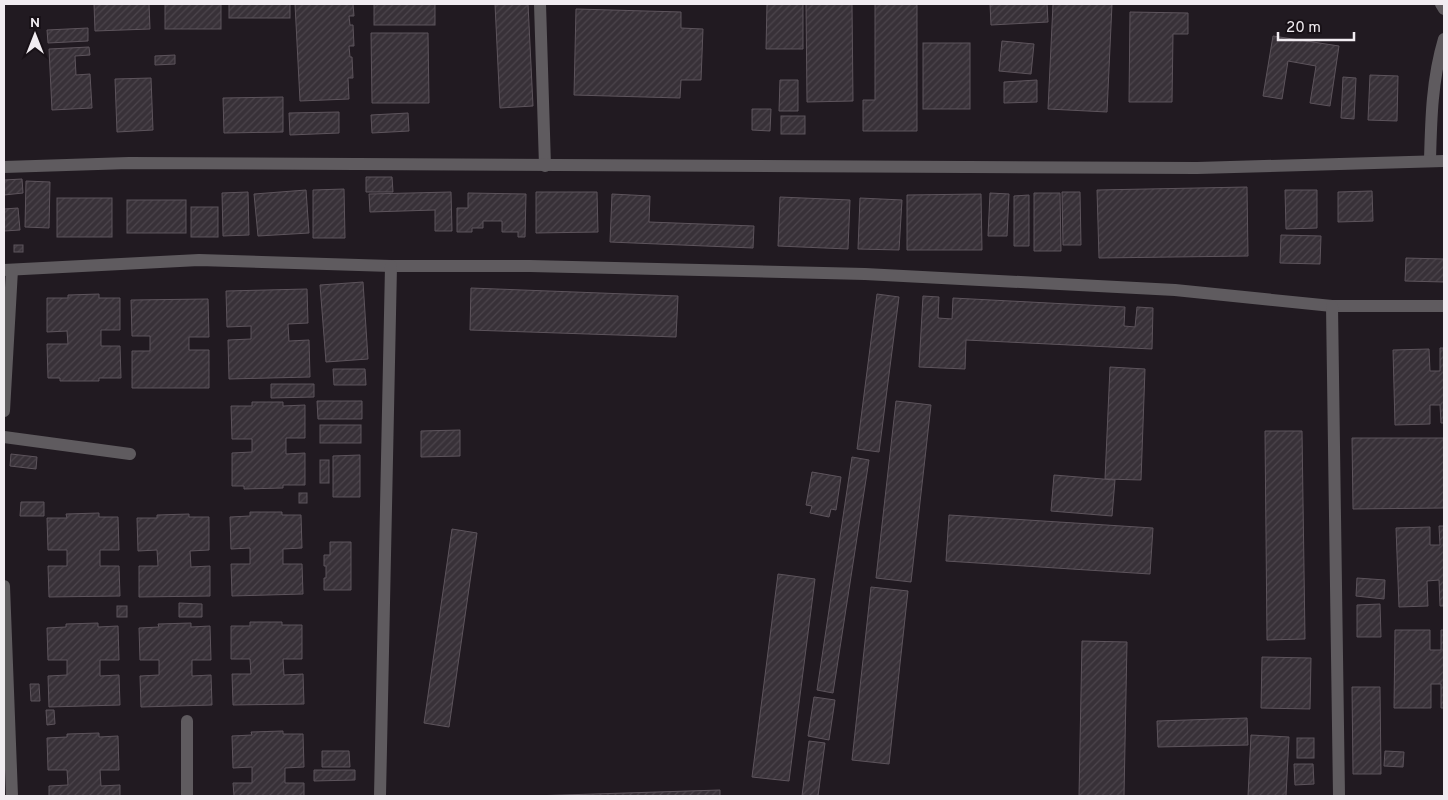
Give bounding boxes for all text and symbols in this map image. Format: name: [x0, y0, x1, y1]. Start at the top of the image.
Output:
north arrow: [10, 10, 60, 60]
scale bar: [1278, 10, 1354, 42]
text: N: [30, 15, 40, 32]
text: 20 m: [1286, 19, 1321, 38]

